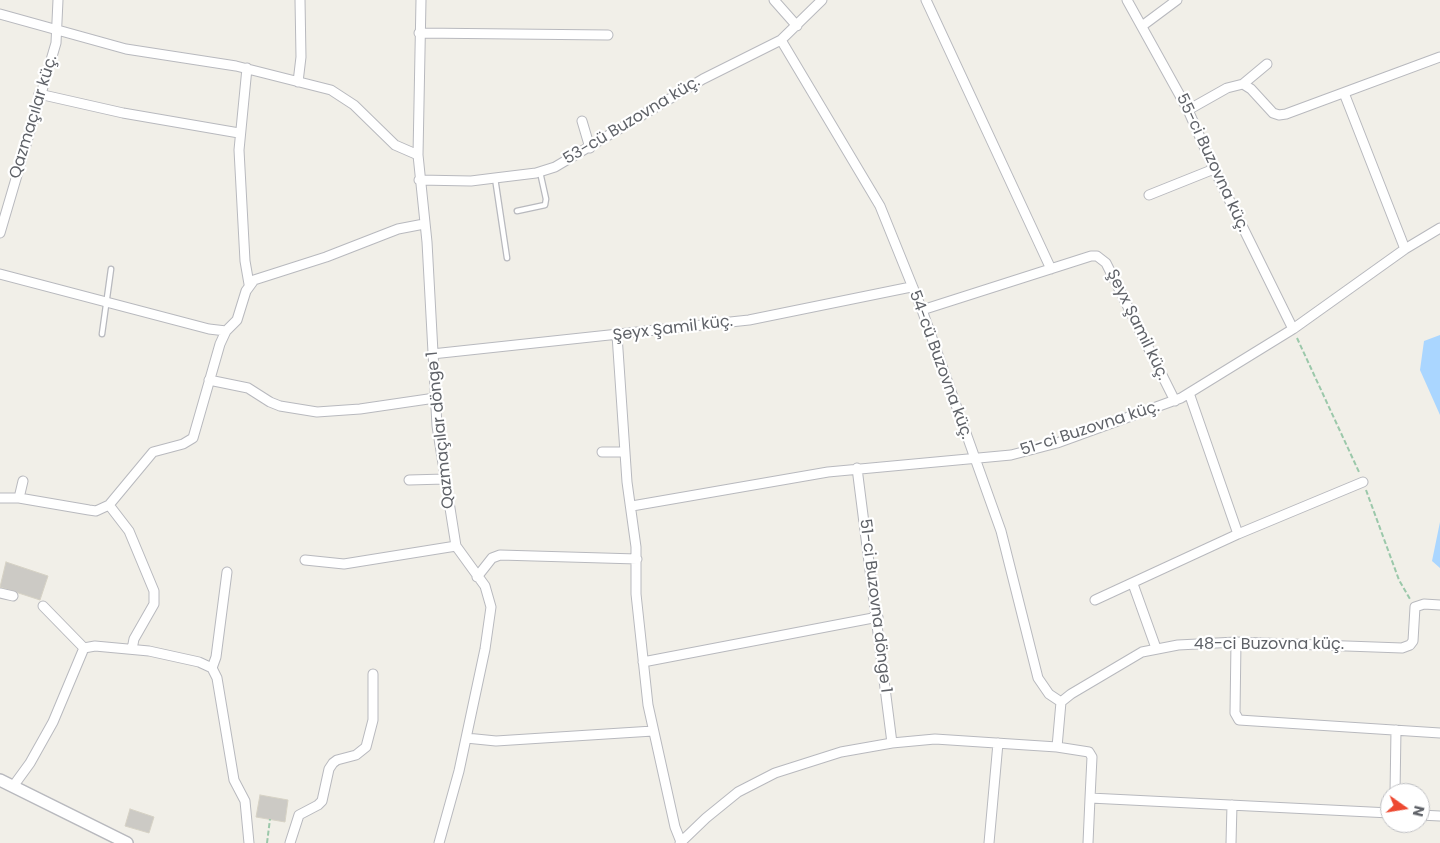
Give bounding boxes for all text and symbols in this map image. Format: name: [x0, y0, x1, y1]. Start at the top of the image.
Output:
street label: Qazmaçılar küç.: [6, 53, 62, 181]
street label: 53-cü Buzovna küç.: [560, 73, 704, 169]
street label: 55-ci Buzovna küç.: [1172, 91, 1252, 235]
street label: Şeyx Şamil küç.: [1102, 267, 1172, 383]
street label: 54-cü Buzovna küç.: [904, 288, 976, 442]
street label: Şeyx Şamil küç.: [612, 312, 734, 346]
street label: Qazmaçılar döngə 1: [423, 350, 459, 510]
street label: 51-ci Buzovna küç.: [1018, 397, 1162, 461]
street label: 51-ci Buzovna döngə 1: [855, 518, 895, 694]
street label: 48-ci Buzovna küç.: [1194, 635, 1344, 655]
north arrow: [1380, 783, 1430, 833]
text: N: [1408, 804, 1430, 819]

